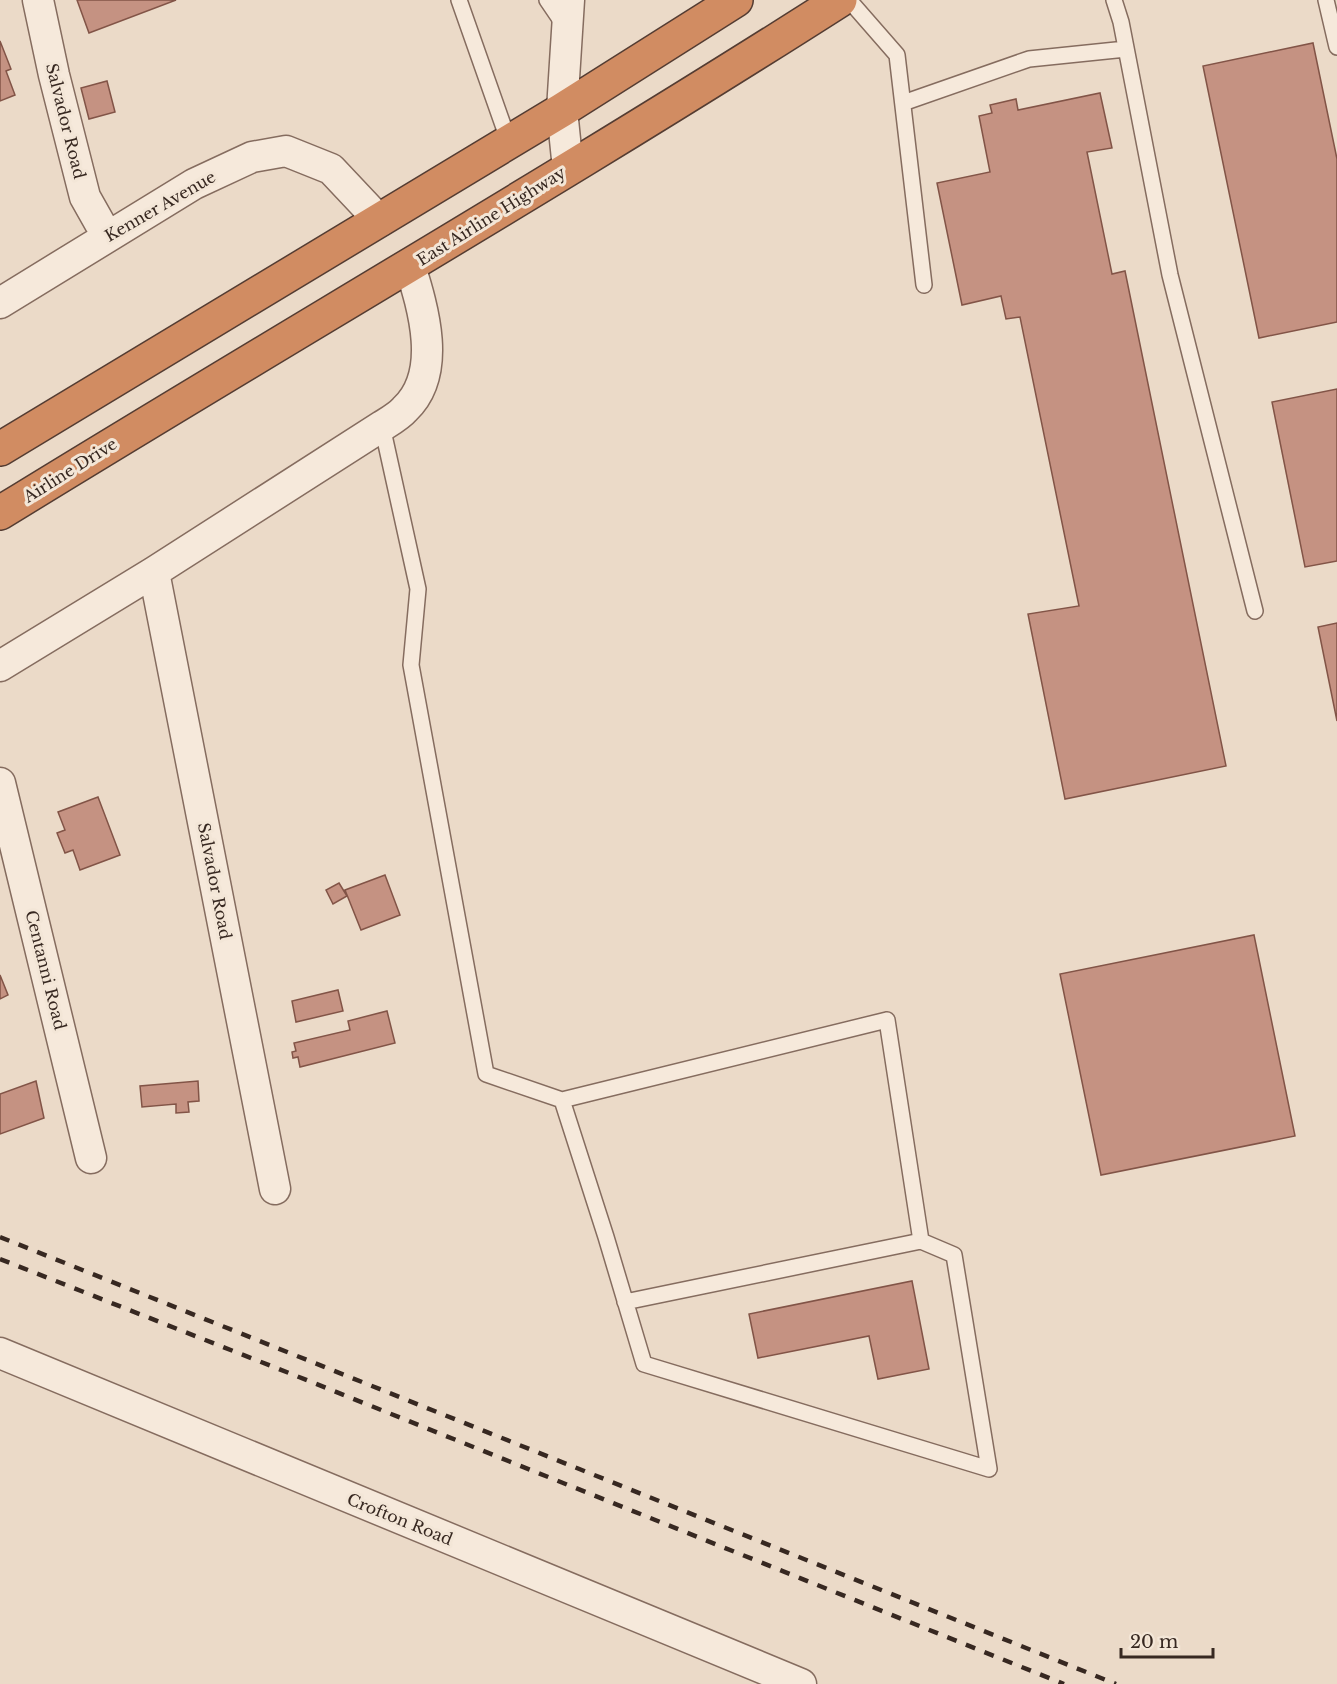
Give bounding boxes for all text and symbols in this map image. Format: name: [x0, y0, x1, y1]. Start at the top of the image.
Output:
street label: Salvador Road: [42, 61, 90, 181]
street label: East Airline Highway: [413, 162, 570, 270]
street label: Kenner Avenue: [101, 166, 219, 246]
street label: Airline Drive: [19, 433, 121, 507]
street label: Salvador Road: [194, 821, 236, 941]
street label: Centanni Road: [21, 908, 71, 1032]
street label: Crofton Road: [344, 1489, 456, 1549]
scale bar: [1121, 1621, 1212, 1659]
text: 20 m: [1130, 1631, 1178, 1653]

